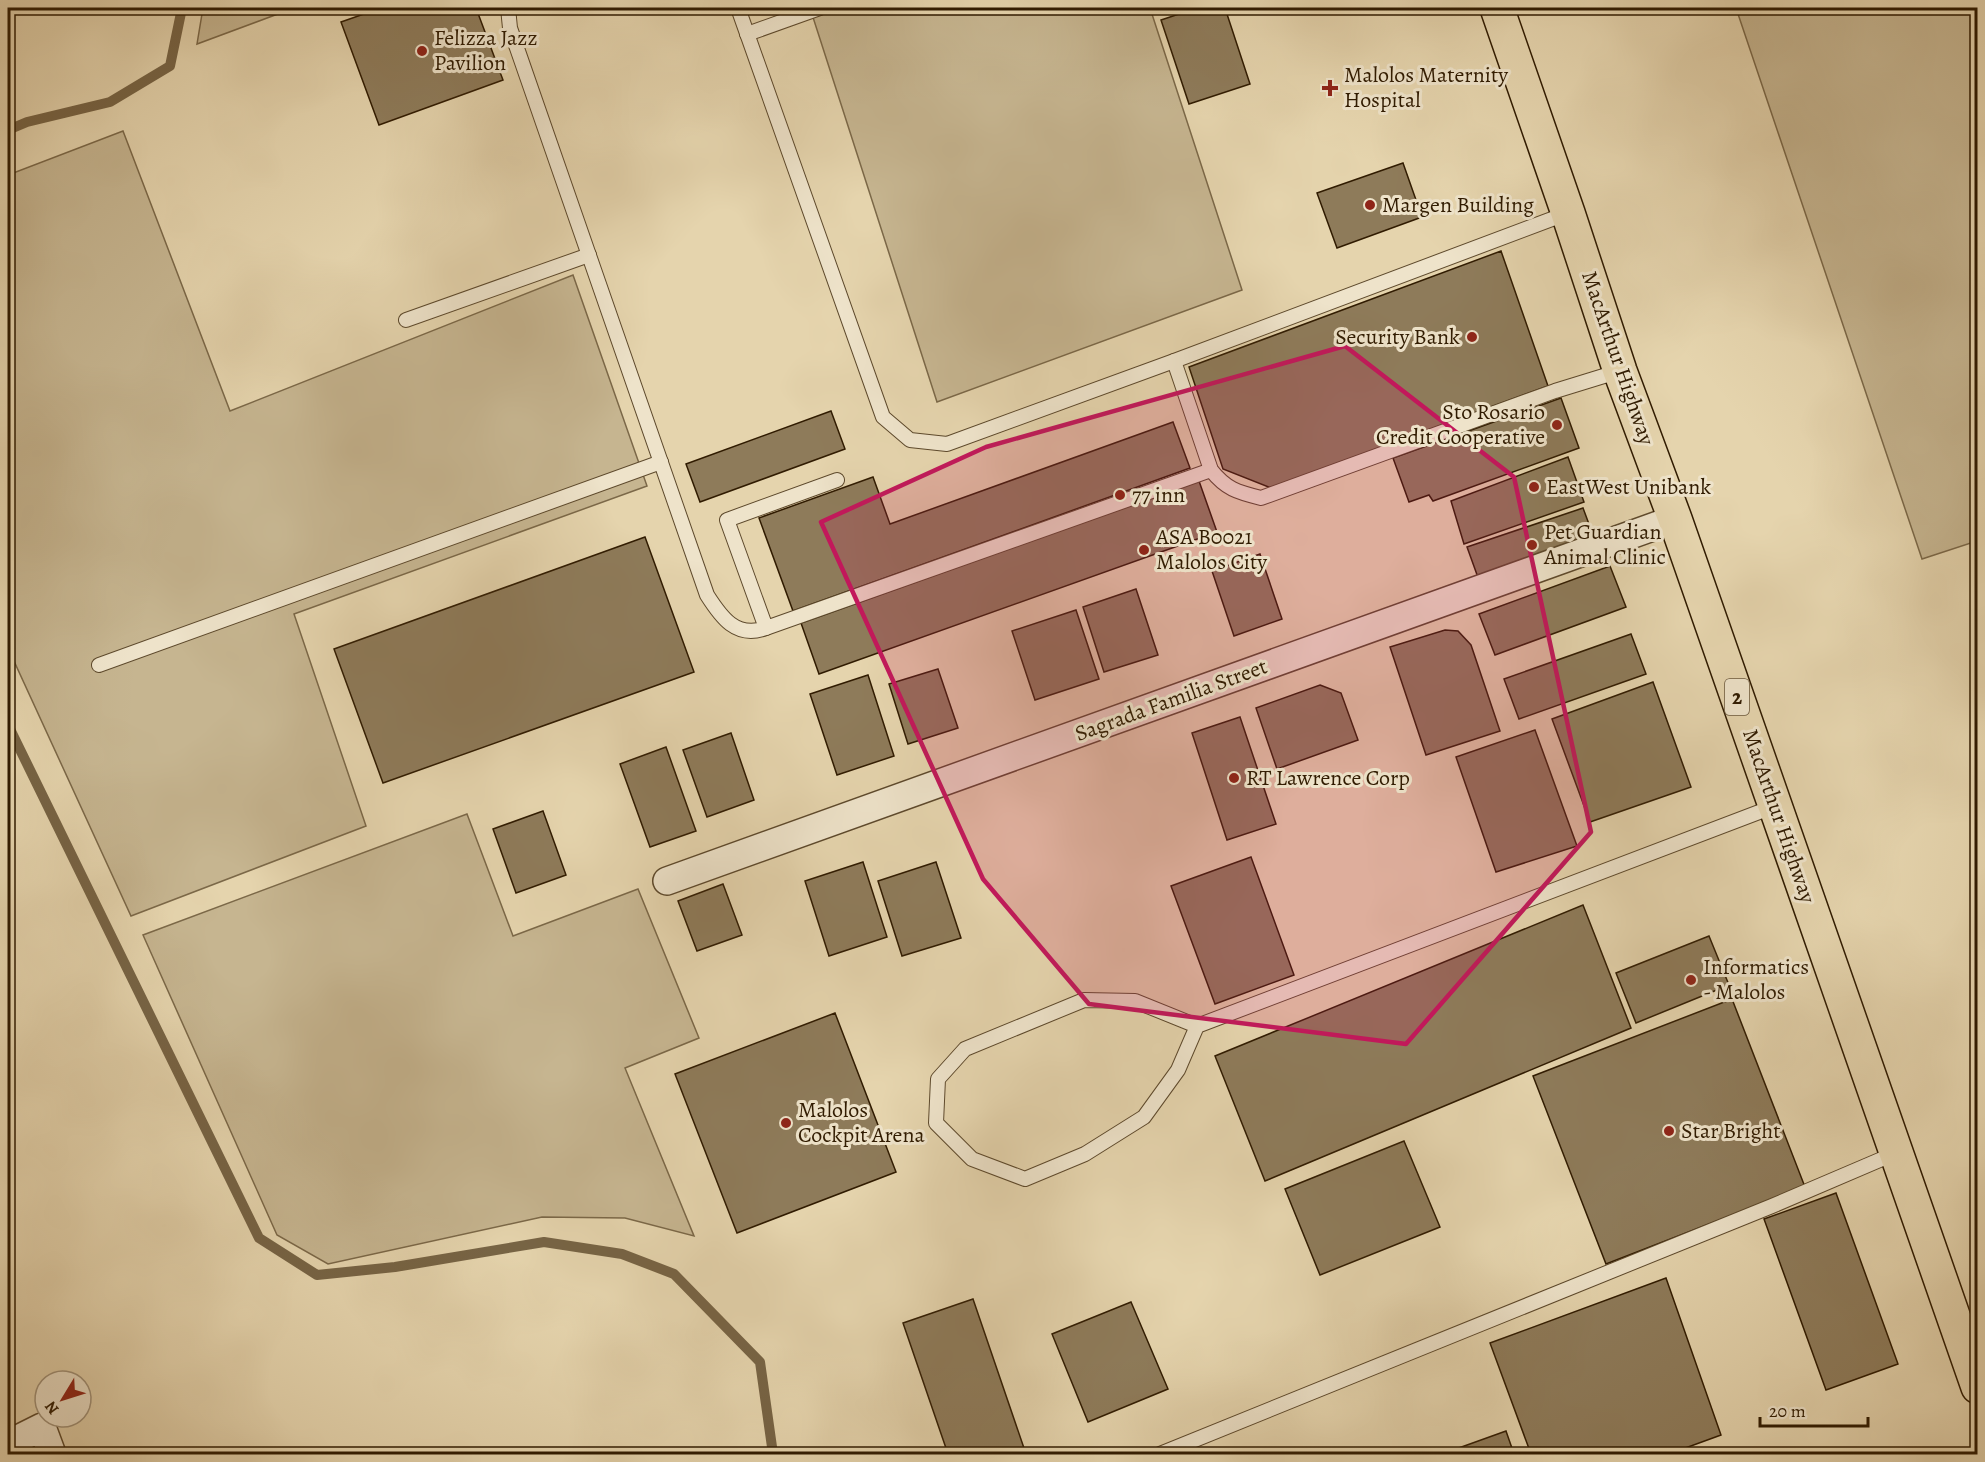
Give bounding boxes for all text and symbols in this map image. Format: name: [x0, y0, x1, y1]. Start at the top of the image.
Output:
place label: Felizza Jazz Pavilion: [434, 23, 538, 78]
marker: Felizza Jazz Pavilion: [415, 44, 429, 58]
place label: Malolos Maternity Hospital: [1344, 60, 1508, 115]
marker: Malolos Maternity Hospital: [1321, 79, 1339, 97]
place label: Margen Building: [1382, 190, 1534, 220]
marker: Margen Building: [1363, 198, 1377, 212]
street label: MacArthur Highway: [1574, 267, 1662, 449]
place label: Security Bank: [1335, 322, 1460, 352]
marker: Security Bank: [1465, 330, 1479, 344]
place label: Sto Rosario Credit Cooperative: [1376, 397, 1545, 452]
marker: Sto Rosario Credit Cooperative: [1550, 418, 1564, 432]
place label: EastWest Unibank: [1546, 472, 1711, 502]
place label: 77 inn: [1132, 480, 1185, 510]
marker: EastWest Unibank: [1527, 480, 1541, 494]
marker: 77 inn: [1113, 488, 1127, 502]
place label: Pet Guardian Animal Clinic: [1543, 517, 1666, 572]
place label: ASA B0021 Malolos City: [1155, 522, 1267, 577]
marker: Pet Guardian Animal Clinic: [1525, 538, 1539, 552]
marker: ASA B0021 Malolos City: [1137, 543, 1151, 557]
street label: Sagrada Familia Street: [1071, 651, 1271, 749]
road number: 2: [1725, 679, 1749, 715]
street label: MacArthur Highway: [1735, 725, 1823, 907]
place label: RT Lawrence Corp: [1246, 763, 1410, 793]
marker: RT Lawrence Corp: [1227, 771, 1241, 785]
place label: Informatics - Malolos: [1703, 952, 1809, 1007]
marker: Informatics - Malolos: [1684, 973, 1698, 987]
place label: Malolos Cockpit Arena: [798, 1095, 926, 1150]
marker: Malolos Cockpit Arena: [779, 1116, 793, 1130]
place label: Star Bright: [1681, 1116, 1781, 1146]
marker: Star Bright: [1662, 1124, 1676, 1138]
north arrow: [33, 1369, 93, 1429]
scale bar: [1760, 1390, 1868, 1428]
text: N: [39, 1396, 64, 1419]
text: 20 m: [1769, 1399, 1806, 1423]

